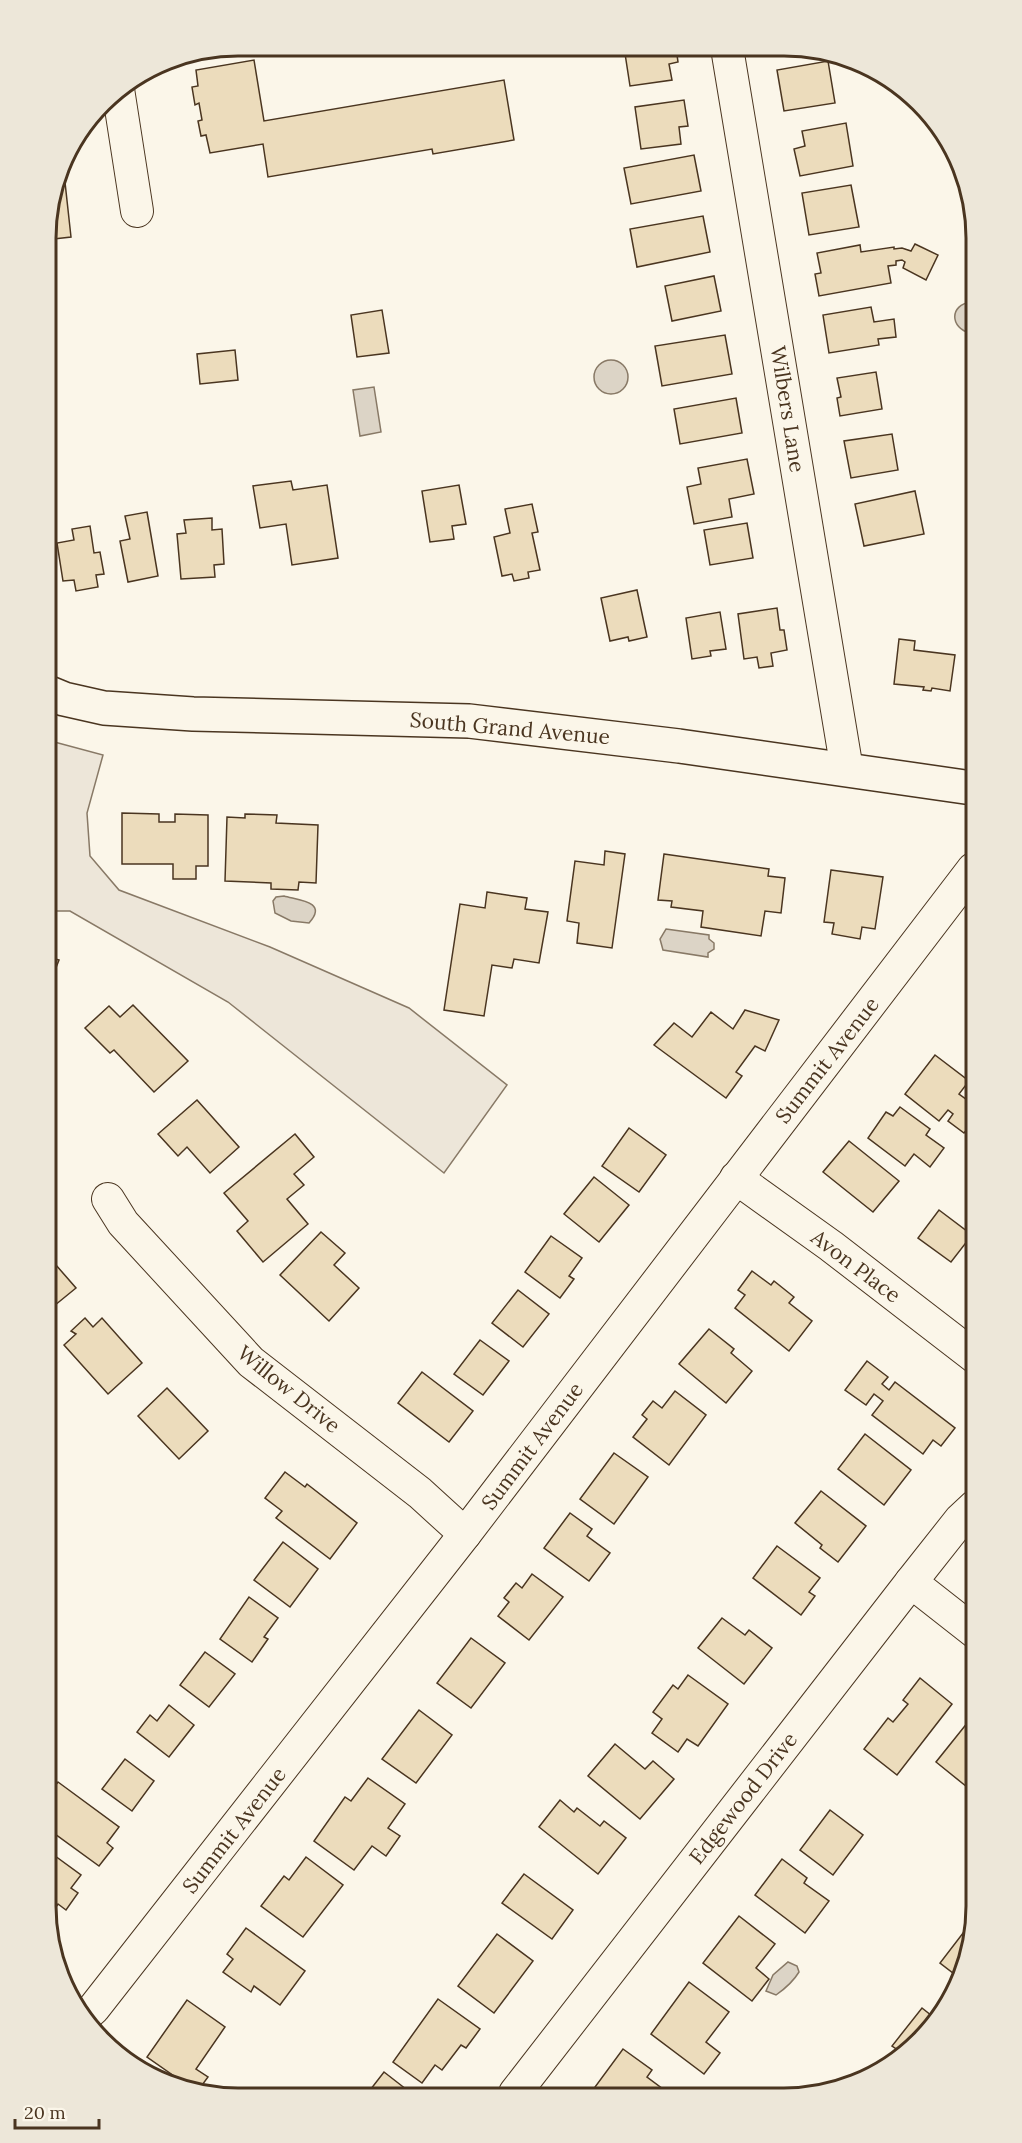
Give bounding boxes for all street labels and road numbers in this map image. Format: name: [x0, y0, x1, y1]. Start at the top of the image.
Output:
street label: Wilbers Lane: [765, 344, 811, 474]
street label: South Grand Avenue: [409, 706, 611, 750]
street label: Summit Avenue: [769, 991, 885, 1129]
street label: Avon Place: [805, 1223, 906, 1308]
street label: Willow Drive: [232, 1339, 346, 1439]
street label: Summit Avenue: [475, 1377, 589, 1515]
street label: Edgewood Drive: [683, 1727, 803, 1869]
street label: Summit Avenue: [176, 1761, 292, 1899]

